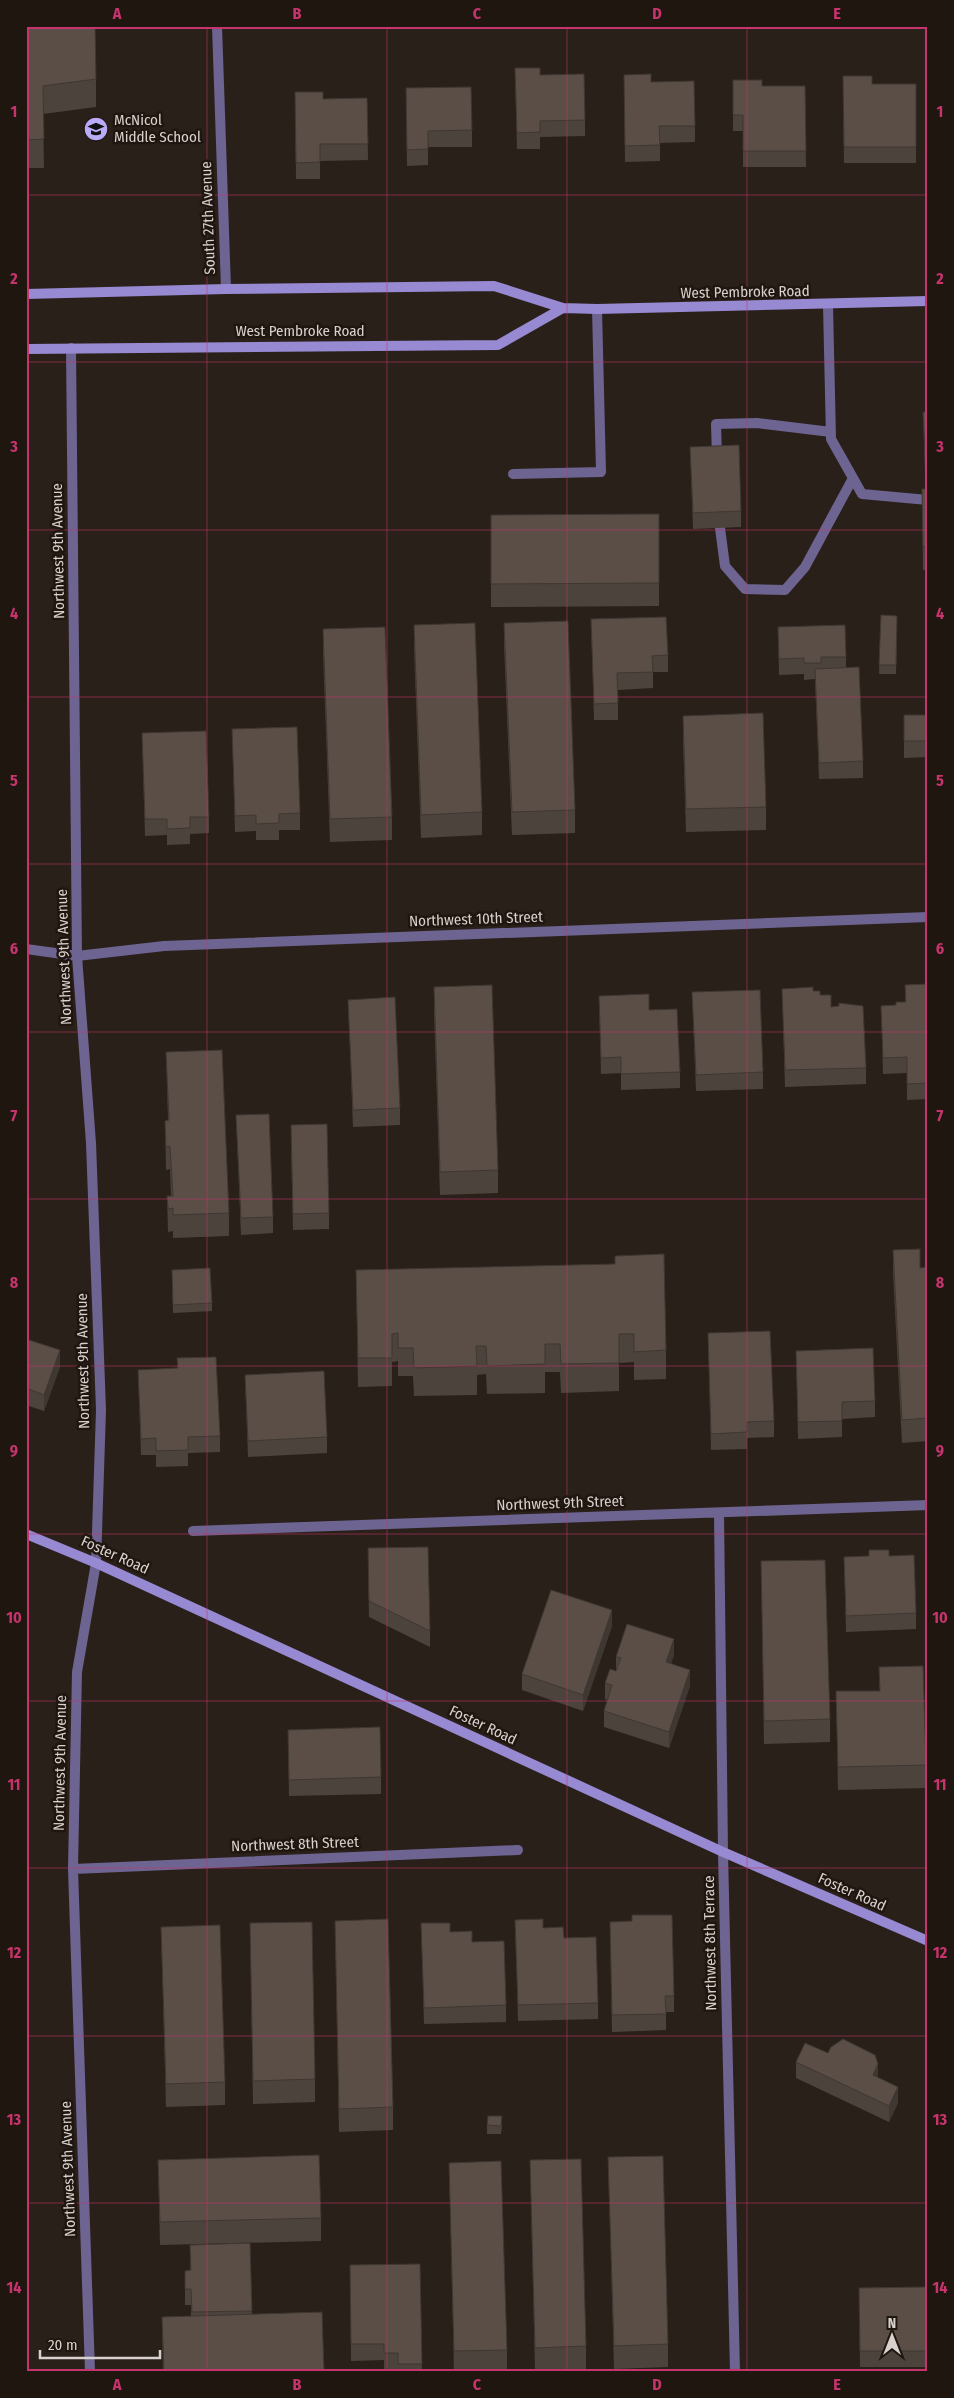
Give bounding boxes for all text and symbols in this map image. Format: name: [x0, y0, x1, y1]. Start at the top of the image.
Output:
text: A: [112, 4, 122, 23]
text: B: [293, 4, 302, 23]
text: C: [473, 4, 482, 23]
text: D: [652, 4, 662, 23]
text: E: [833, 4, 841, 23]
text: 1: [11, 102, 17, 121]
text: 1: [937, 102, 943, 121]
place label: McNicol Middle School: [114, 111, 201, 146]
school or university icon: McNicol Middle School: [83, 116, 109, 142]
street label: South 27th Avenue: [197, 161, 219, 275]
text: 2: [9, 269, 18, 288]
text: 2: [935, 269, 944, 288]
street label: West Pembroke Road: [680, 282, 810, 302]
street label: West Pembroke Road: [235, 322, 365, 340]
text: 3: [9, 437, 18, 456]
text: 3: [935, 437, 944, 456]
street label: Northwest 9th Avenue: [48, 483, 68, 619]
text: 4: [10, 604, 18, 623]
text: 4: [936, 604, 944, 623]
text: 5: [10, 771, 18, 790]
text: 5: [936, 771, 944, 790]
street label: Northwest 9th Avenue: [53, 889, 75, 1025]
street label: Northwest 10th Street: [409, 908, 543, 930]
text: 6: [10, 939, 18, 958]
text: 6: [936, 939, 944, 958]
text: 7: [11, 1106, 18, 1125]
text: 7: [937, 1106, 944, 1125]
text: 8: [10, 1273, 19, 1292]
text: 8: [936, 1273, 945, 1292]
street label: Northwest 9th Avenue: [73, 1293, 93, 1429]
text: 9: [10, 1441, 18, 1460]
text: 9: [936, 1441, 944, 1460]
street label: Northwest 9th Street: [496, 1492, 624, 1514]
street label: Foster Road: [78, 1532, 152, 1578]
text: 10: [6, 1608, 22, 1627]
text: 10: [932, 1608, 948, 1627]
street label: Northwest 9th Avenue: [50, 1695, 70, 1831]
street label: Foster Road: [446, 1702, 520, 1748]
text: 11: [7, 1775, 21, 1794]
text: 11: [933, 1775, 947, 1794]
street label: Northwest 8th Street: [231, 1833, 359, 1855]
street label: Foster Road: [815, 1869, 889, 1915]
street label: Northwest 8th Terrace: [700, 1875, 720, 2011]
text: 12: [7, 1943, 22, 1962]
text: 12: [933, 1943, 948, 1962]
street label: Northwest 9th Avenue: [57, 2101, 79, 2237]
text: 13: [7, 2110, 22, 2129]
text: 13: [933, 2110, 948, 2129]
text: 14: [7, 2278, 22, 2297]
text: 14: [933, 2278, 948, 2297]
north arrow: [866, 2310, 916, 2360]
text: N: [888, 2315, 896, 2332]
scale bar: [40, 2328, 160, 2360]
text: 20 m: [48, 2336, 78, 2354]
text: A: [112, 2375, 122, 2394]
text: B: [293, 2375, 302, 2394]
text: C: [473, 2375, 482, 2394]
text: D: [652, 2375, 662, 2394]
text: E: [833, 2375, 841, 2394]

